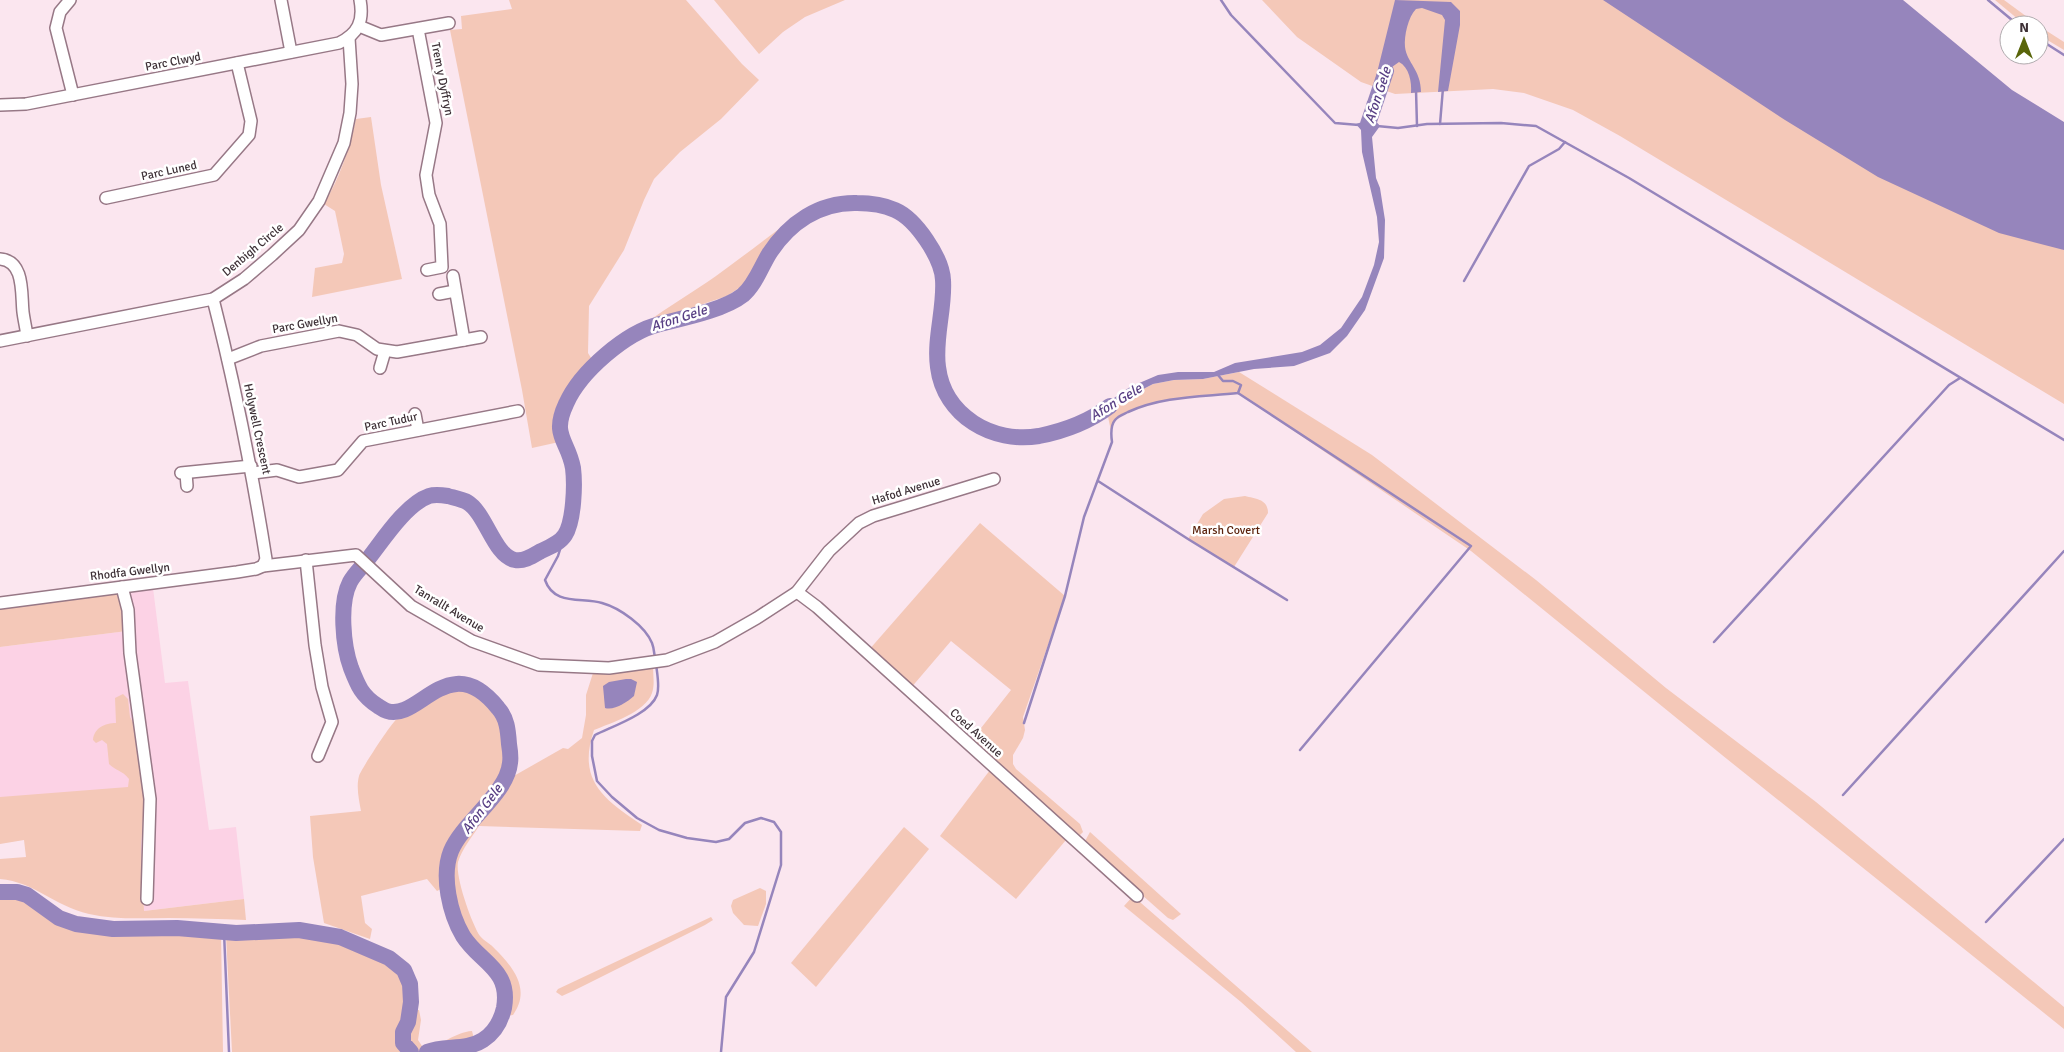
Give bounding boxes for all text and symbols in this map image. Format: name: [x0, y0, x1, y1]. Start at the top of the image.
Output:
north arrow: [1999, 15, 2049, 65]
text: N: [2019, 19, 2029, 36]
street label: Trem y Dyffryn: [428, 41, 456, 117]
street label: Parc Clwyd: [144, 49, 202, 75]
water label: Afon Gele: [1361, 64, 1395, 125]
street label: Parc Luned: [140, 158, 198, 184]
street label: Denbigh Circle: [219, 220, 287, 280]
water label: Afon Gele: [649, 301, 710, 335]
street label: Parc Gwellyn: [271, 311, 339, 337]
water label: Afon Gele: [1087, 379, 1146, 424]
street label: Holywell Crescent: [240, 382, 274, 476]
street label: Parc Tudur: [363, 409, 419, 435]
street label: Hafod Avenue: [870, 473, 942, 509]
park label: Marsh Covert: [1192, 523, 1260, 538]
street label: Rhodfa Gwellyn: [89, 560, 171, 584]
street label: Tanrallt Avenue: [411, 582, 487, 636]
street label: Coed Avenue: [946, 705, 1006, 761]
water label: Afon Gele: [458, 780, 507, 837]

